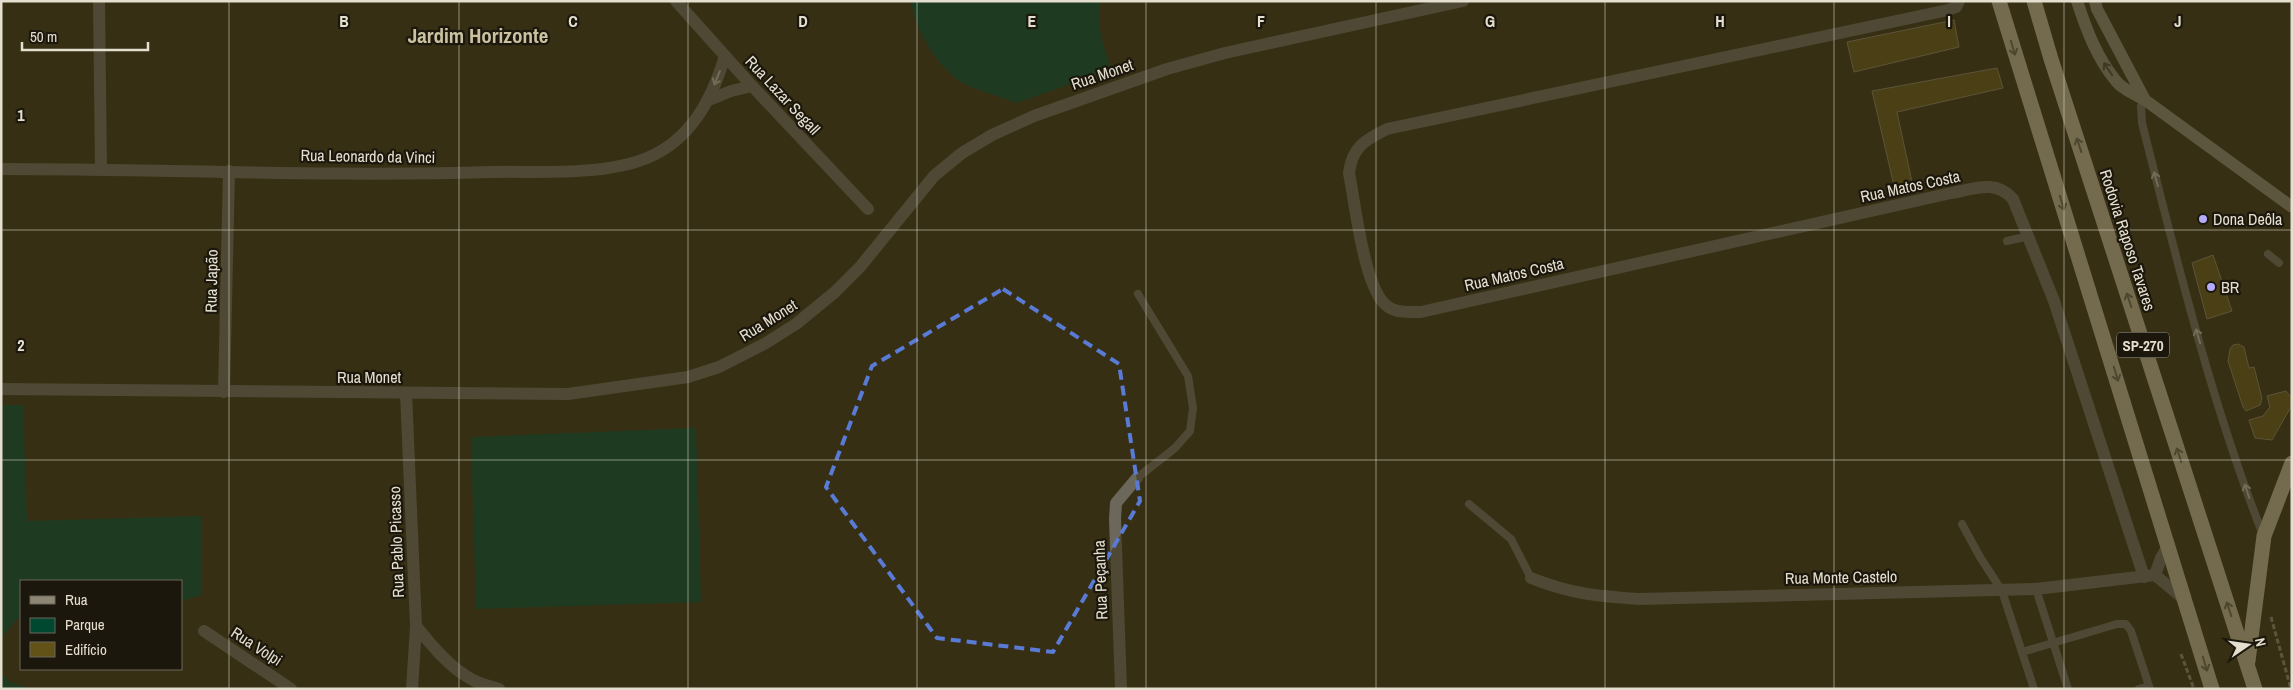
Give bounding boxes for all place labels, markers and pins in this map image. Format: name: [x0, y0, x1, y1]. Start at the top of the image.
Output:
place label: Dona Deôla: [2213, 208, 2283, 230]
marker: Dona Deôla: [2197, 213, 2209, 225]
place label: BR: [2221, 276, 2240, 298]
marker: BR: [2205, 281, 2217, 293]

